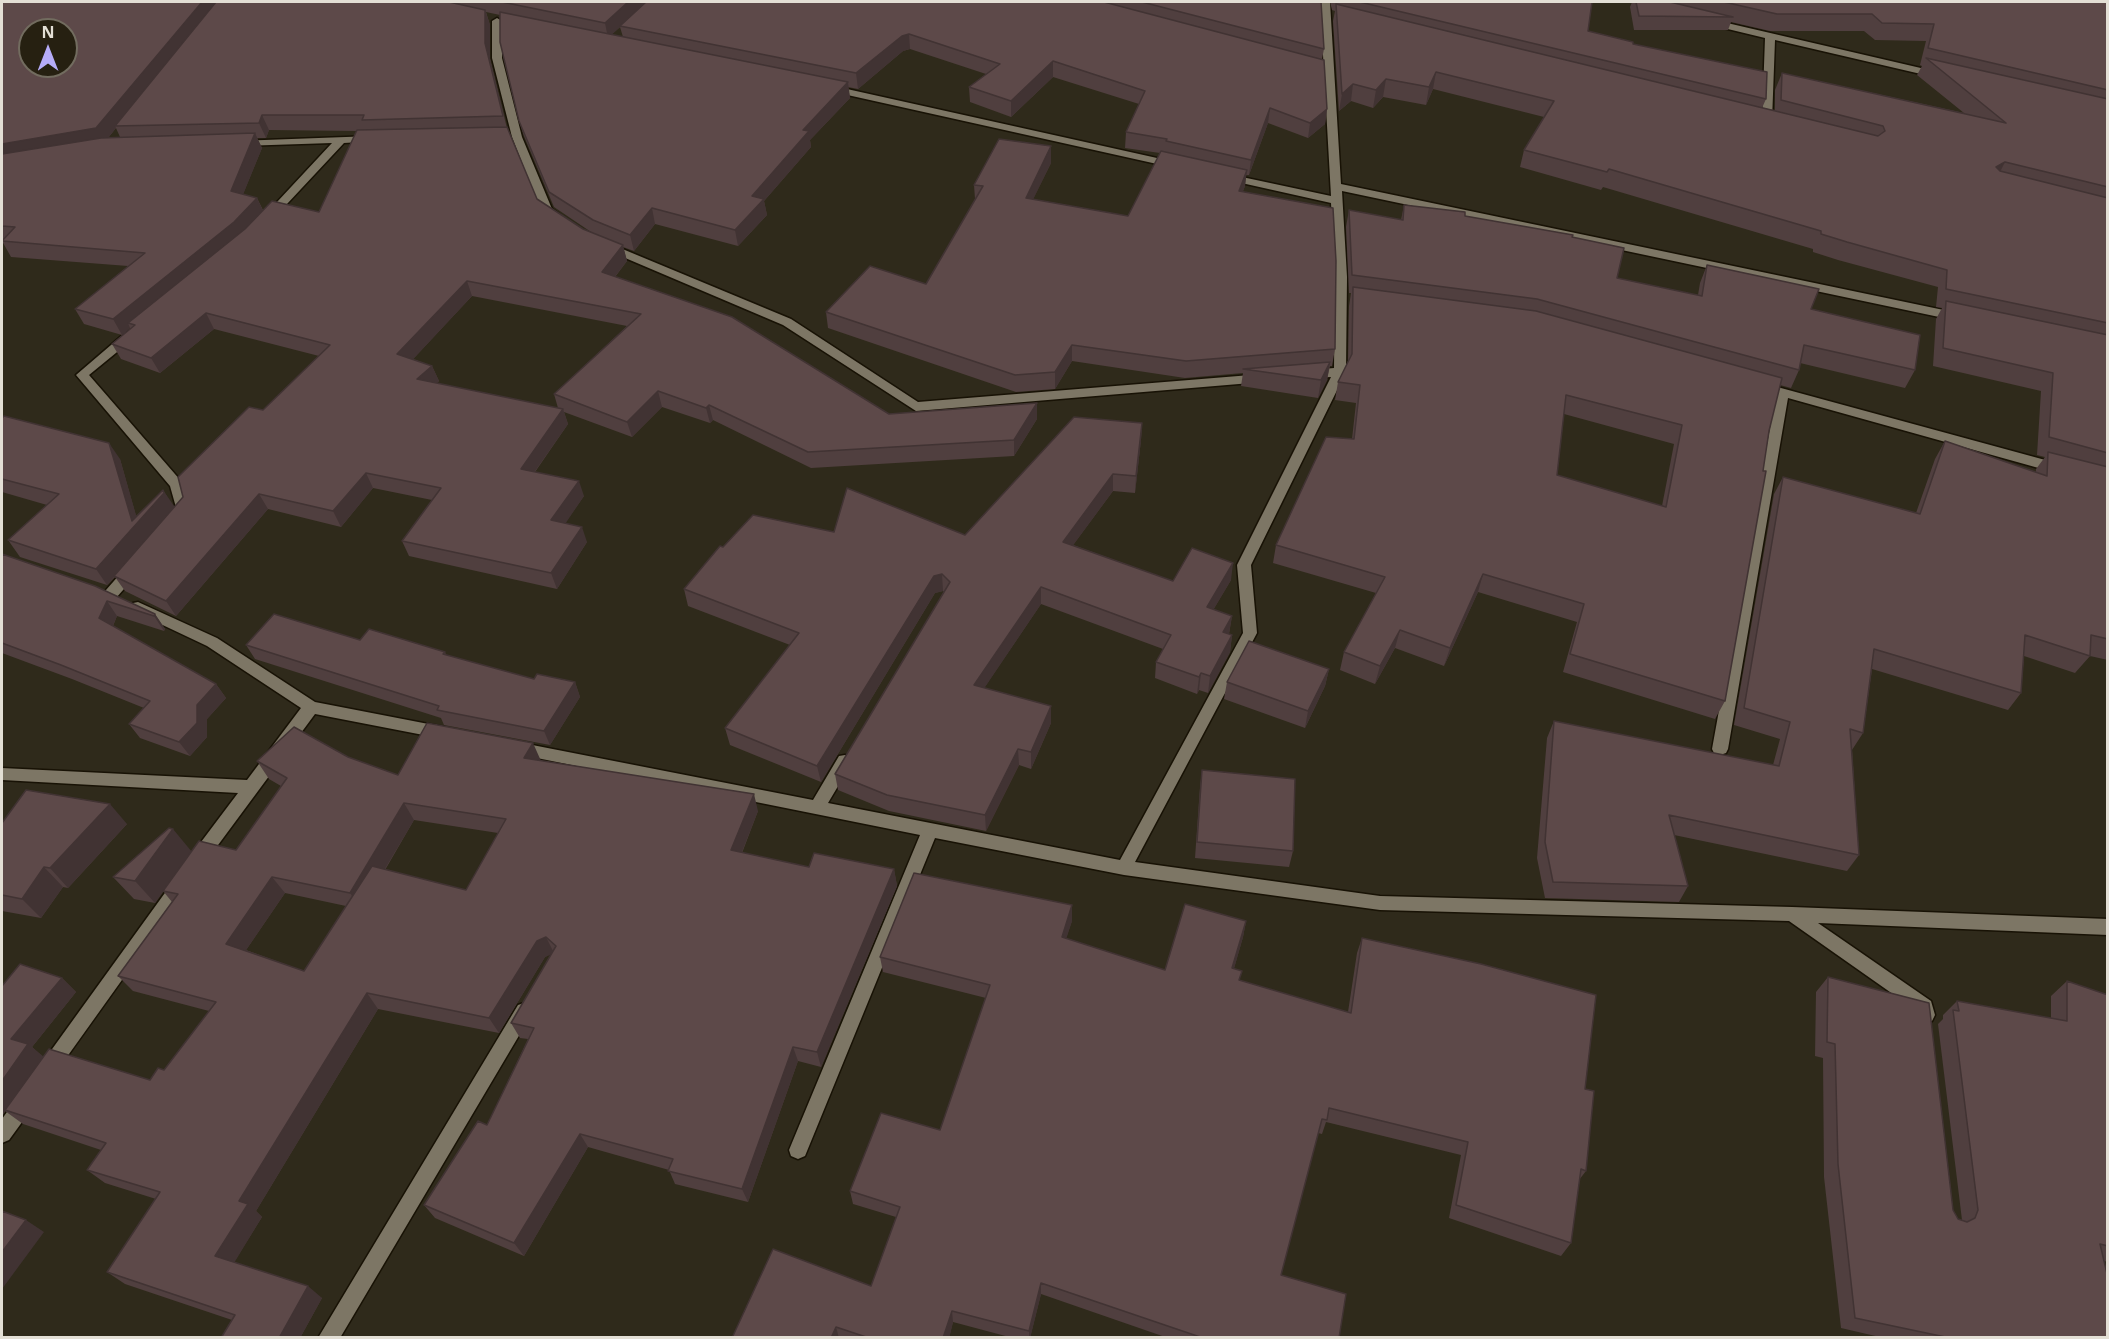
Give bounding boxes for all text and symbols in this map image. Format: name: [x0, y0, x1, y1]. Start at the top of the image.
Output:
north arrow: [18, 18, 78, 78]
text: N: [41, 21, 55, 43]

